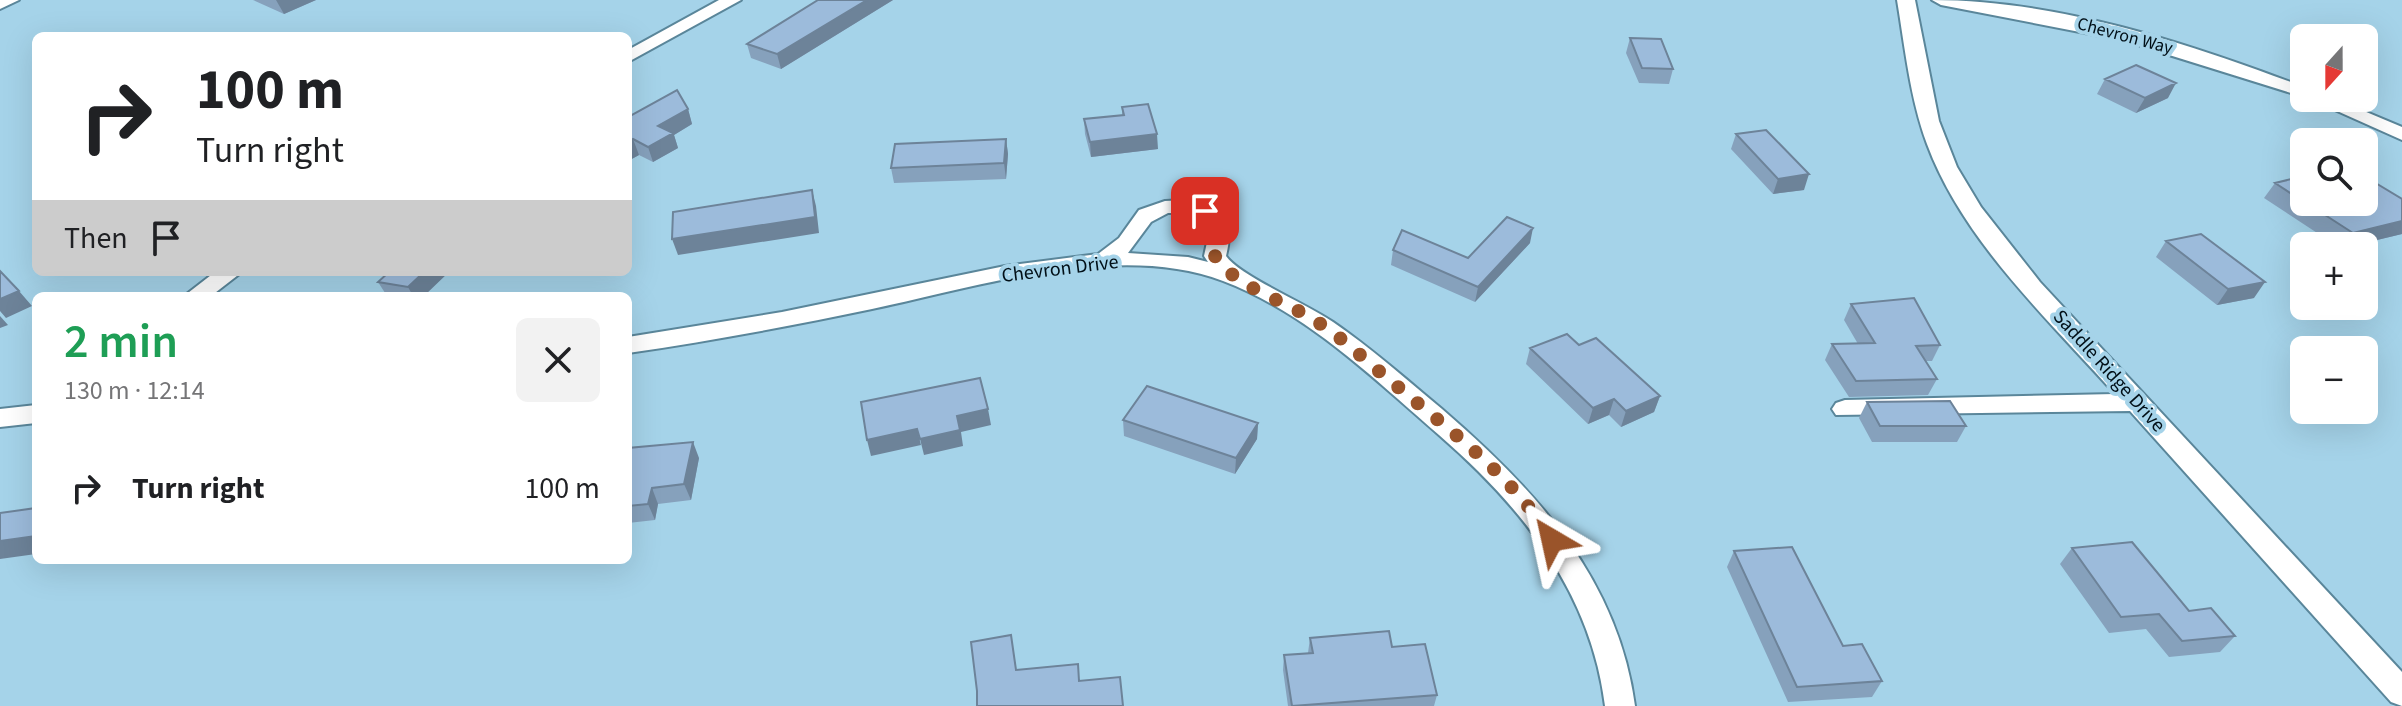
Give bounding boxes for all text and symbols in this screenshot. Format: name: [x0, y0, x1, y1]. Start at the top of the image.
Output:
street label: Chevron Way: [2074, 11, 2176, 61]
north arrow: [2290, 24, 2378, 112]
map controls: [2290, 24, 2378, 424]
text: 100 m: [196, 51, 344, 130]
icon: right: [64, 64, 168, 168]
text: Turn right: [196, 125, 344, 176]
button: search: [2290, 128, 2378, 216]
pin: [1171, 177, 1239, 245]
icon: arrive: [1183, 189, 1227, 233]
icon: arrive: [144, 216, 188, 260]
text: Then: [64, 217, 128, 260]
button: +: [2290, 232, 2378, 320]
street label: Chevron Drive: [1000, 248, 1120, 290]
street label: Saddle Ridge Drive: [2046, 303, 2172, 439]
text: 2 min: [64, 308, 178, 376]
button: close: [516, 318, 600, 402]
button: −: [2290, 336, 2378, 424]
text: 130 m · 12:14: [64, 372, 205, 409]
icon: right: [64, 466, 108, 510]
text: Turn right: [132, 467, 264, 510]
text: 100 m: [524, 467, 600, 510]
position arrow: [1510, 498, 1594, 582]

